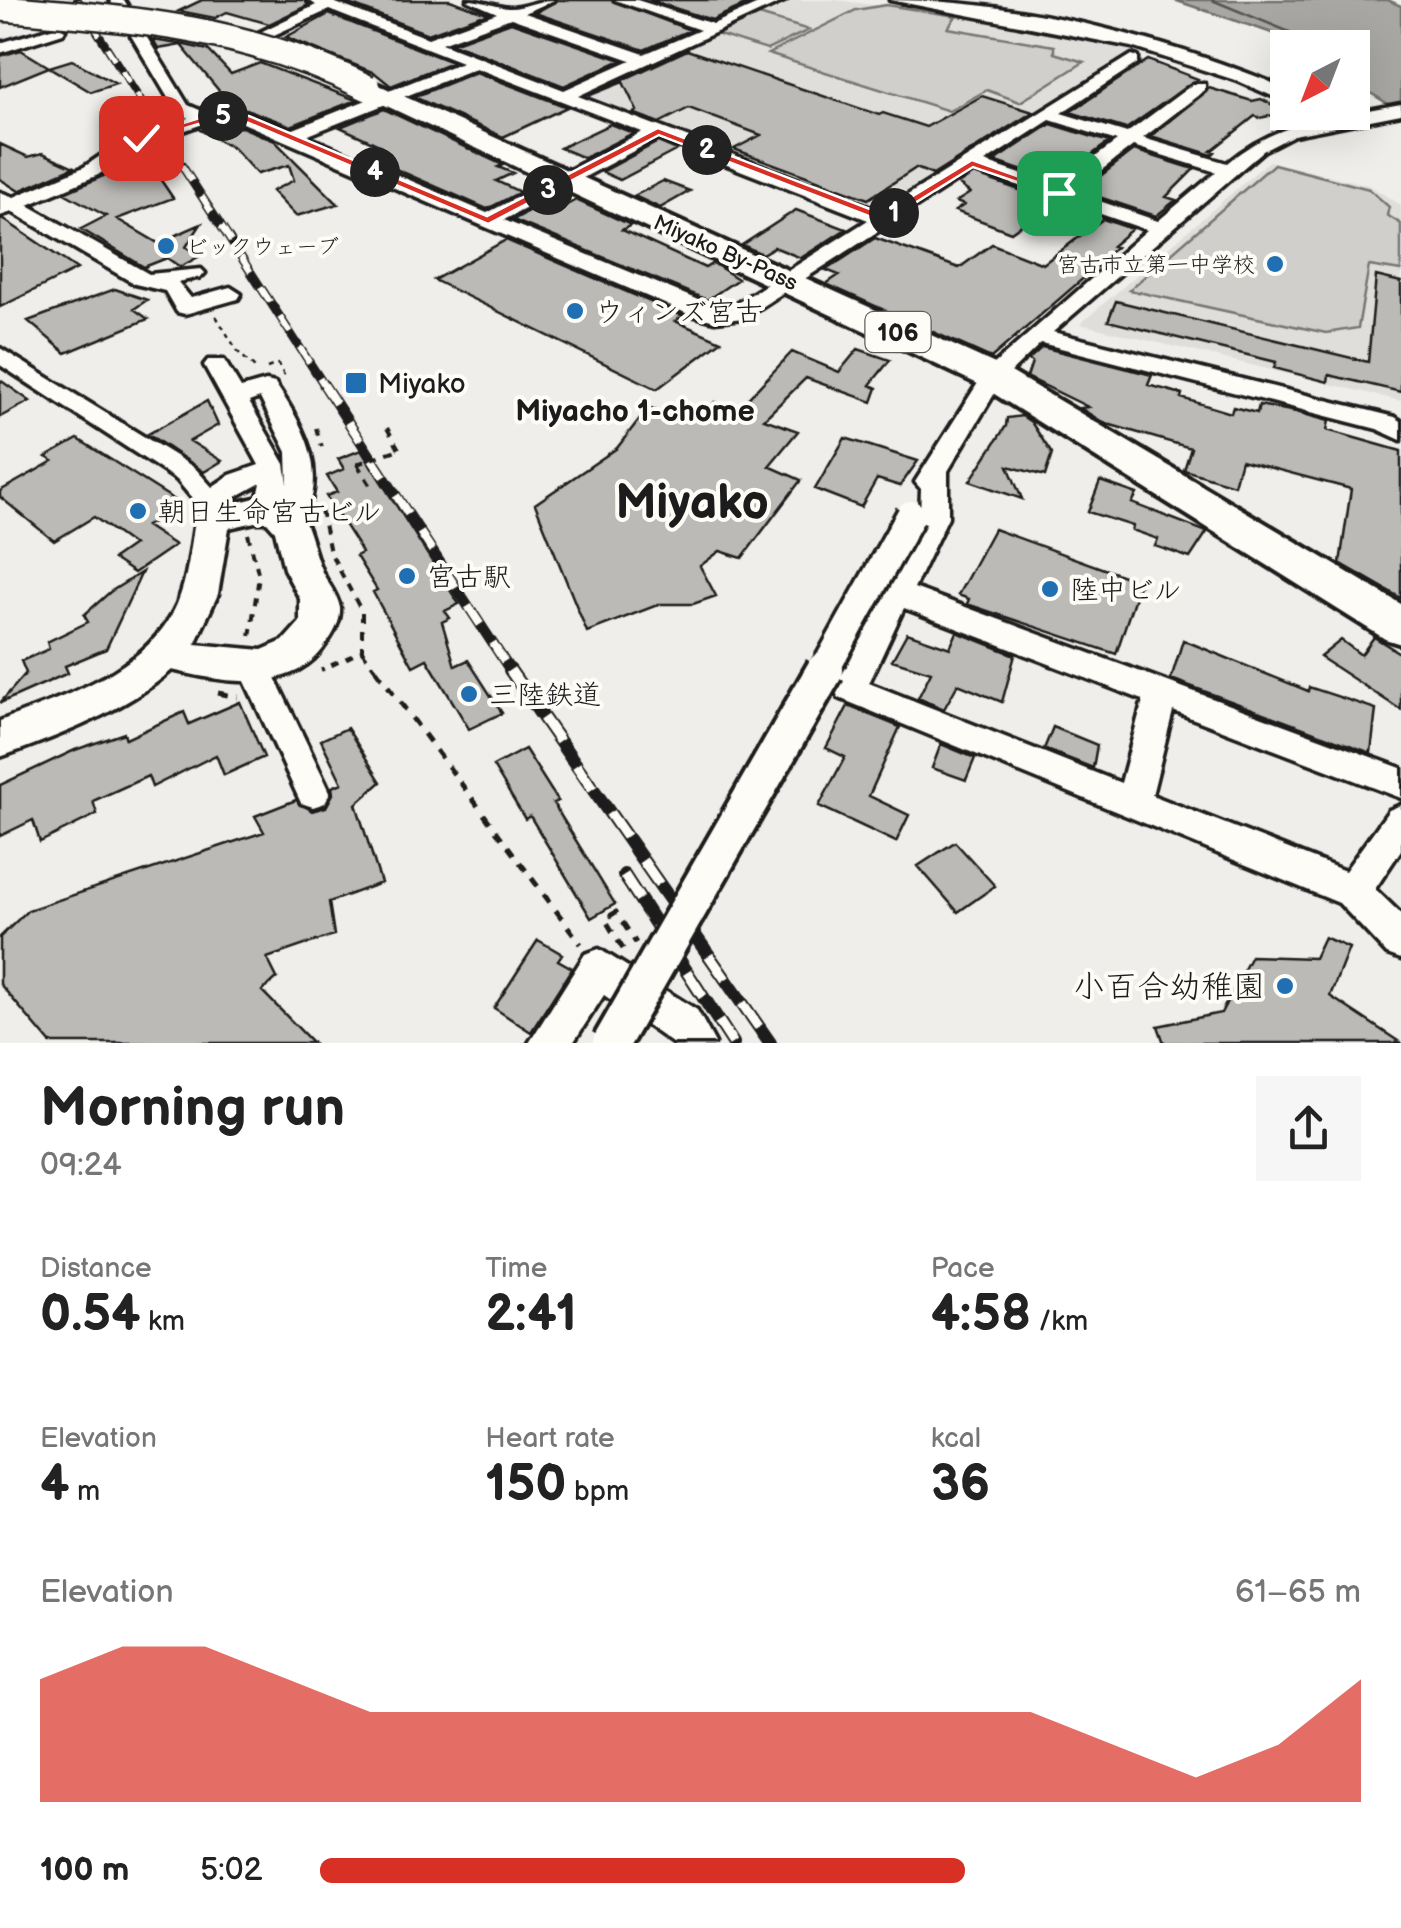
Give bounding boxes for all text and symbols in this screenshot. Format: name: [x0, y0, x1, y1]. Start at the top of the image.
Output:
north arrow: [1270, 30, 1370, 130]
map controls: [1270, 30, 1370, 130]
pin: 5: [198, 91, 248, 141]
pin: [99, 96, 184, 181]
text: 5: [215, 99, 231, 132]
icon: check: [114, 111, 169, 166]
pin: 2: [682, 125, 732, 175]
text: 2: [699, 133, 715, 166]
pin: 4: [350, 147, 400, 197]
pin: [1017, 151, 1102, 236]
text: 4: [367, 155, 383, 188]
pin: 3: [523, 165, 573, 215]
icon: arrive: [1032, 166, 1087, 221]
text: 3: [540, 173, 556, 206]
pin: 1: [869, 188, 919, 238]
text: 1: [888, 196, 900, 229]
street label: Miyako By-Pass: [649, 210, 802, 297]
place label: ビックウェーブ: [186, 234, 339, 261]
marker: ビックウェーブ: [155, 235, 177, 257]
place label: 宮古市立第一中学校: [1057, 252, 1255, 279]
marker: 宮古市立第一中学校: [1264, 253, 1286, 275]
place label: ウィンズ宮古: [595, 296, 763, 329]
marker: ウィンズ宮古: [564, 300, 586, 322]
road number: 106: [866, 312, 930, 352]
place label: Miyako: [378, 368, 466, 401]
marker: Miyako: [343, 370, 369, 396]
district label: Miyacho 1-chome: [515, 394, 755, 430]
district label: Miyako: [615, 475, 769, 532]
place label: 朝日生命宮古ビル: [158, 496, 381, 529]
marker: 朝日生命宮古ビル: [127, 500, 149, 522]
place label: 宮古駅: [427, 561, 511, 594]
marker: 宮古駅: [396, 565, 418, 587]
place label: 陸中ビル: [1070, 574, 1181, 607]
marker: 陸中ビル: [1039, 578, 1061, 600]
place label: 三陸鉄道: [489, 679, 601, 712]
marker: 三陸鉄道: [458, 683, 480, 705]
place label: 小百合幼稚園: [1073, 968, 1265, 1007]
marker: 小百合幼稚園: [1274, 975, 1296, 997]
text: Morning run: [40, 1075, 345, 1142]
button: share: [1256, 1076, 1361, 1181]
text: 09:24: [40, 1146, 122, 1185]
text: Distance: [40, 1252, 152, 1285]
text: Time: [485, 1252, 547, 1285]
text: Pace: [931, 1252, 995, 1285]
text: 0.54: [40, 1285, 140, 1345]
text: 2:41: [485, 1285, 577, 1345]
text: 4:58: [931, 1285, 1031, 1345]
text: km: [140, 1305, 185, 1338]
text: /km: [1031, 1305, 1088, 1338]
text: Elevation: [40, 1422, 157, 1455]
text: Heart rate: [485, 1422, 615, 1455]
text: kcal: [931, 1422, 981, 1455]
text: 4: [40, 1455, 69, 1515]
text: 150: [485, 1455, 566, 1515]
text: 36: [931, 1455, 990, 1515]
text: m: [69, 1475, 100, 1508]
text: bpm: [566, 1475, 629, 1508]
text: Elevation: [40, 1573, 173, 1612]
text: 61–65 m: [1235, 1573, 1361, 1612]
text: 100 m: [40, 1851, 129, 1890]
text: 5:02: [200, 1851, 263, 1890]

